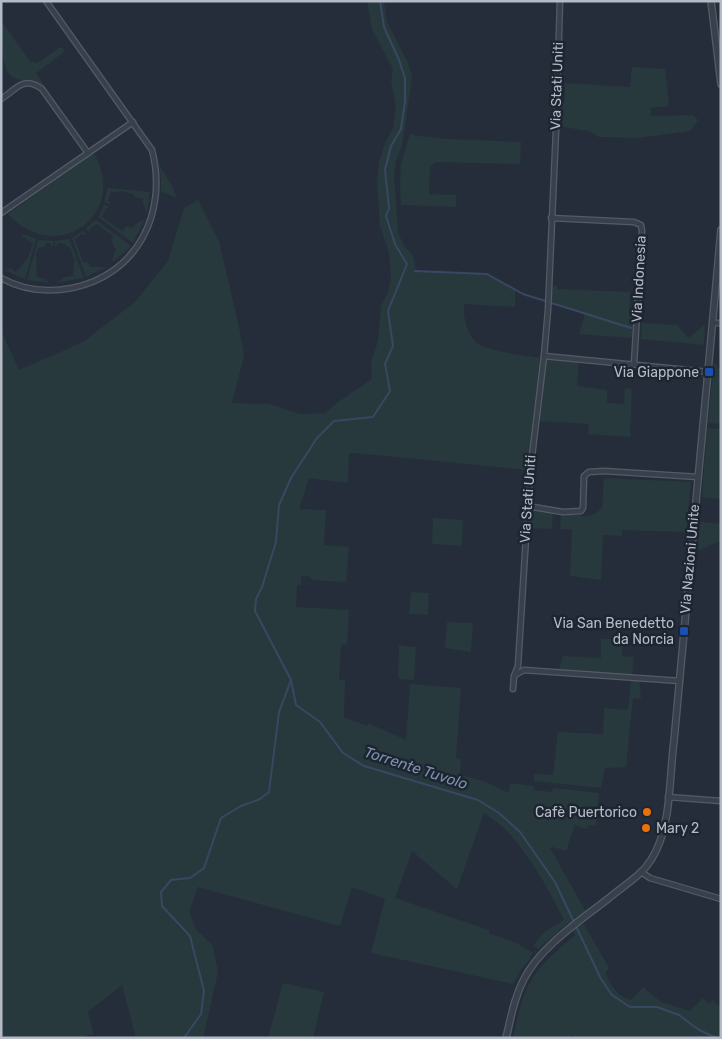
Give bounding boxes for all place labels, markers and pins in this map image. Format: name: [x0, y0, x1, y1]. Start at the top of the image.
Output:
place label: Via Giappone: [614, 364, 699, 381]
marker: Via Giappone: [703, 366, 715, 378]
place label: Via San Benedetto da Norcia: [553, 615, 674, 648]
marker: Via San Benedetto da Norcia: [678, 625, 690, 637]
place label: Cafè Puertorico: [535, 804, 637, 821]
marker: Cafè Puertorico: [641, 806, 653, 818]
place label: Mary 2: [656, 820, 699, 837]
marker: Mary 2: [640, 822, 652, 834]

